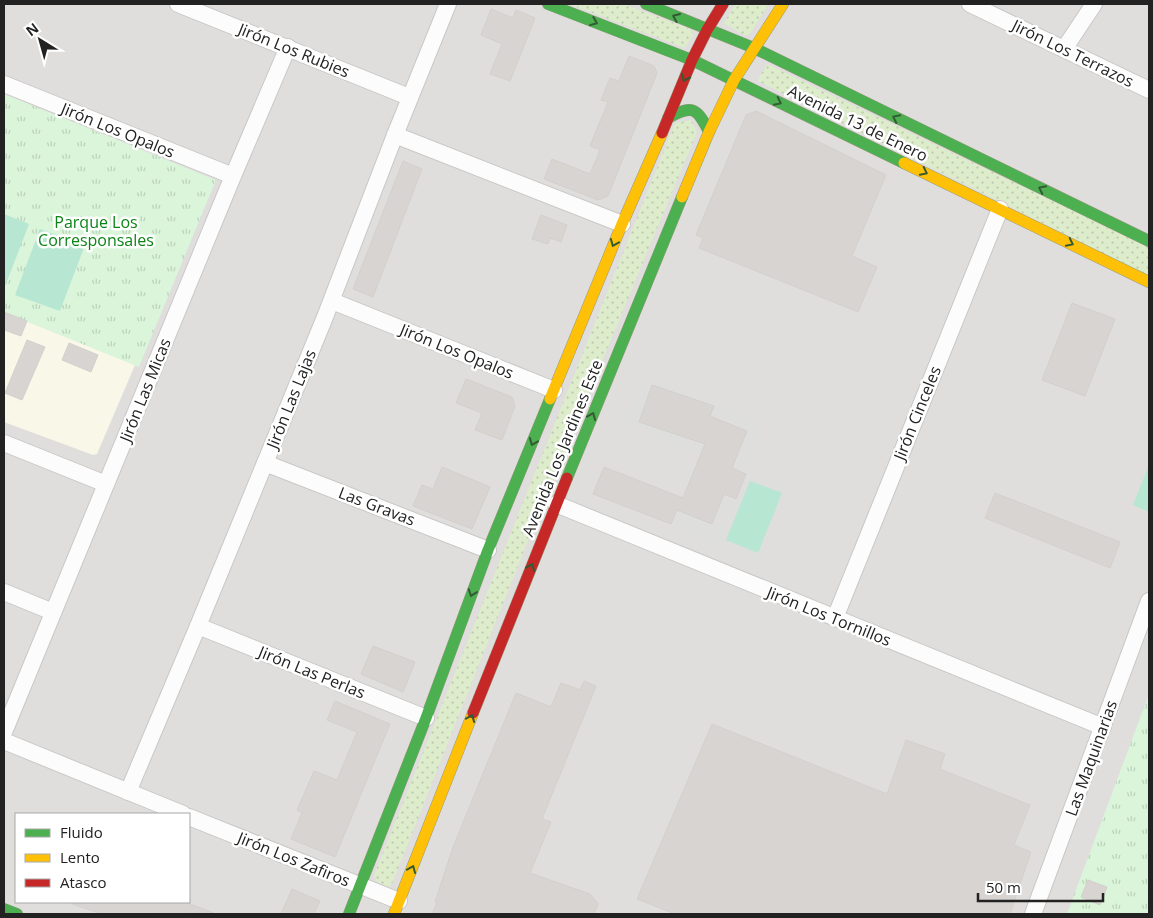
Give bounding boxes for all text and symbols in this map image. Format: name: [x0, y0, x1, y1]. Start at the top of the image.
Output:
one-way arrow: [672, 12, 681, 23]
street label: Jirón Los Terrazos: [1007, 13, 1137, 92]
north arrow: [15, 15, 65, 65]
one-way arrow: [589, 15, 598, 26]
street label: Jirón Los Rubies: [233, 17, 353, 82]
text: N: [22, 18, 42, 40]
one-way arrow: [680, 73, 691, 82]
street label: Avenida 13 de Enero: [784, 80, 932, 166]
one-way arrow: [772, 95, 781, 105]
street label: Jirón Los Opalos: [56, 96, 178, 163]
one-way arrow: [892, 114, 901, 124]
one-way arrow: [919, 166, 928, 177]
one-way arrow: [1038, 185, 1047, 195]
park label: Parque Los Corresponsales: [38, 211, 154, 251]
one-way arrow: [1065, 237, 1074, 248]
one-way arrow: [610, 238, 620, 247]
street label: Jirón Los Opalos: [395, 317, 517, 384]
street label: Jirón Las Micas: [113, 335, 176, 447]
street label: Jirón Las Lajas: [260, 346, 321, 454]
street label: Avenida Los Jardines Este: [516, 356, 608, 540]
street label: Jirón Cinceles: [887, 363, 946, 465]
one-way arrow: [586, 412, 597, 421]
one-way arrow: [528, 437, 539, 446]
street label: Las Gravas: [335, 481, 419, 531]
one-way arrow: [525, 563, 535, 572]
street label: Jirón Los Tornillos: [762, 580, 894, 651]
one-way arrow: [468, 588, 478, 597]
street label: Jirón Las Perlas: [254, 640, 369, 703]
street label: Las Maquinarias: [1060, 697, 1122, 819]
one-way arrow: [465, 714, 476, 723]
legend: [15, 813, 190, 903]
text: Fluido: [60, 822, 103, 842]
street label: Jirón Los Zafiros: [233, 826, 354, 892]
text: Lento: [60, 847, 100, 867]
one-way arrow: [405, 865, 416, 874]
scale bar: [978, 870, 1103, 902]
text: Atasco: [60, 872, 107, 892]
text: 50 m: [986, 877, 1021, 897]

